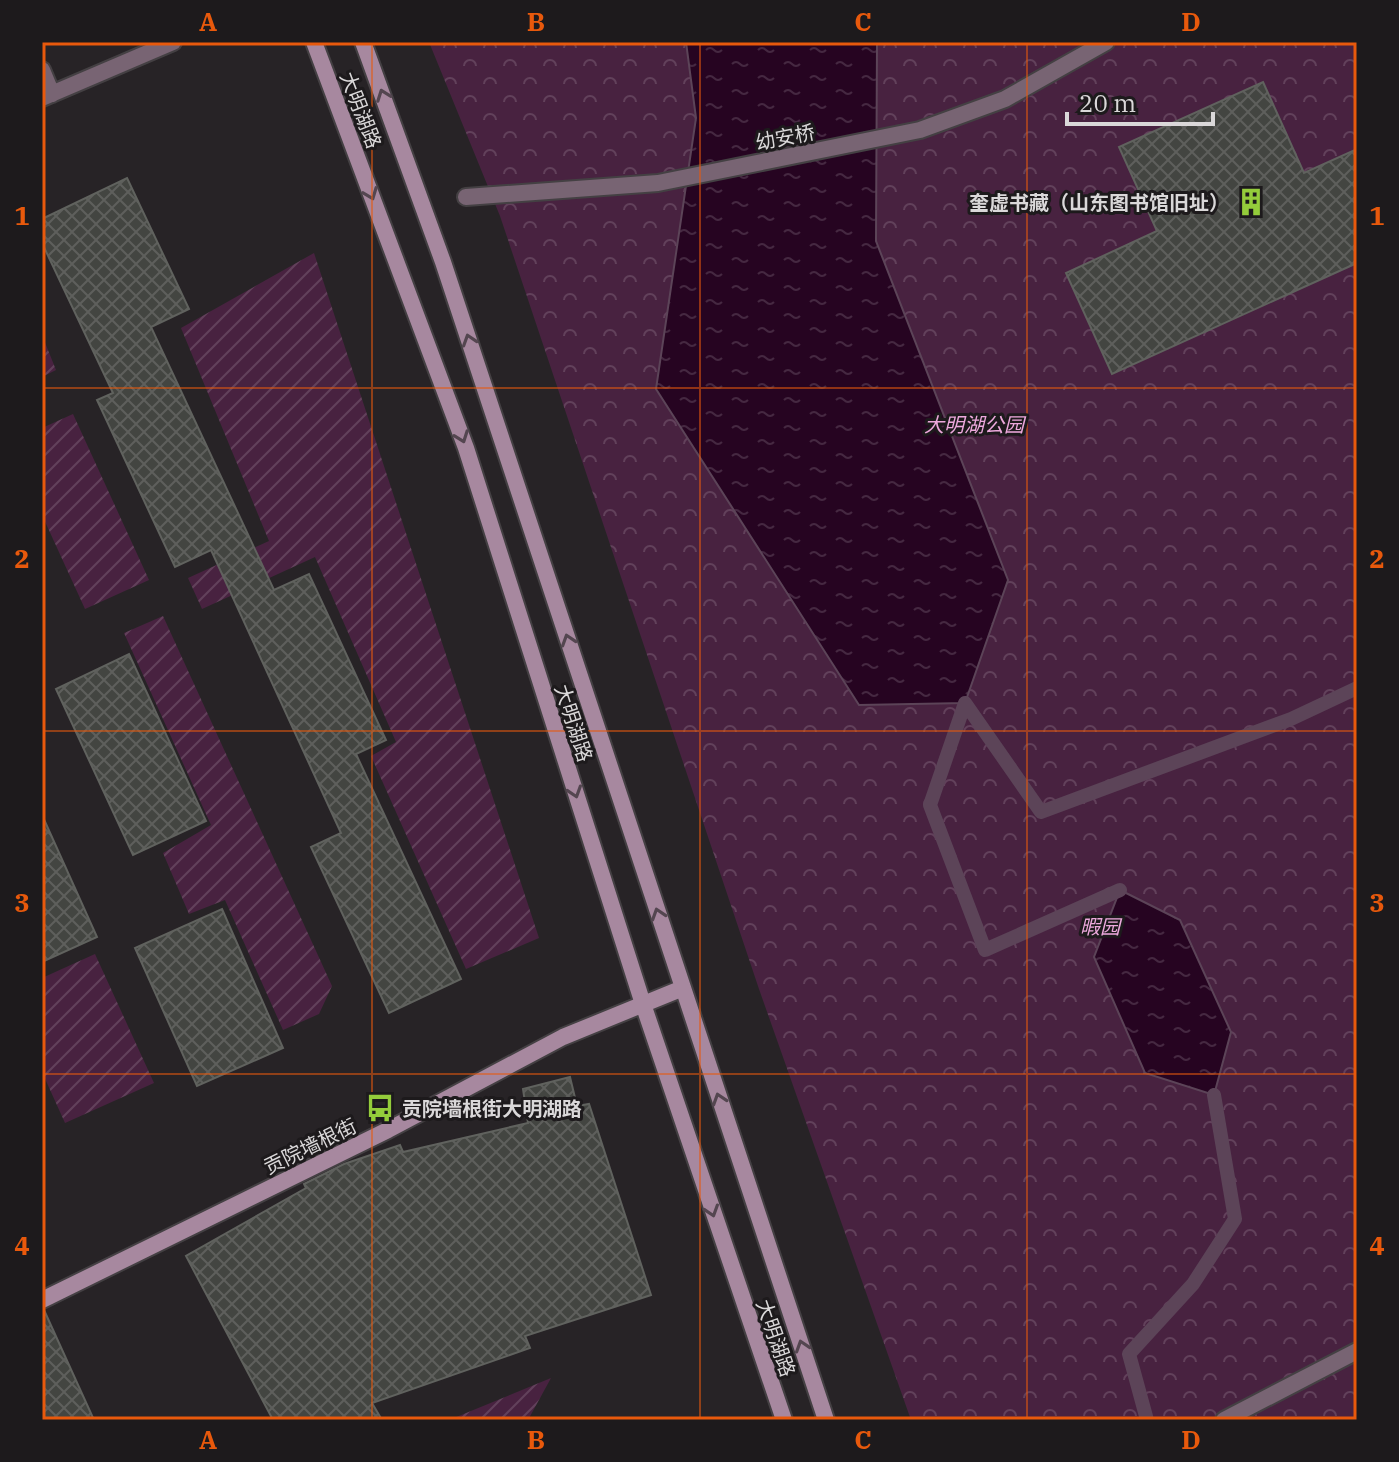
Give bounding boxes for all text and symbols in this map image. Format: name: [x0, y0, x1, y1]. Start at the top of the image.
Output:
text: A: [199, 4, 217, 38]
text: B: [527, 4, 545, 38]
text: C: [854, 4, 872, 38]
text: D: [1181, 4, 1201, 38]
street label: 大明湖路: [334, 68, 388, 152]
scale bar: [1067, 76, 1213, 126]
text: 20 m: [1079, 87, 1136, 119]
one-way arrow: [376, 89, 393, 103]
street label: 幼安桥: [753, 118, 817, 156]
one-way arrow: [361, 186, 378, 200]
building icon: 奎虚书藏（山东图书馆旧址）: [1236, 187, 1266, 217]
place label: 奎虚书藏（山东图书馆旧址）: [969, 189, 1229, 216]
text: 1: [14, 198, 30, 232]
text: 1: [1369, 198, 1385, 232]
one-way arrow: [462, 334, 478, 348]
park label: 大明湖公园: [924, 411, 1027, 438]
one-way arrow: [452, 429, 469, 443]
text: 2: [14, 541, 30, 575]
text: 2: [1369, 541, 1385, 575]
one-way arrow: [562, 634, 578, 648]
street label: 大明湖路: [549, 681, 599, 765]
one-way arrow: [566, 784, 582, 798]
text: 3: [14, 885, 30, 919]
text: 3: [1369, 885, 1385, 919]
one-way arrow: [652, 908, 668, 922]
park label: 暇园: [1080, 913, 1123, 940]
bus stop icon: 贡院墙根街大明湖路: [365, 1093, 395, 1123]
one-way arrow: [713, 1093, 729, 1107]
place label: 贡院墙根街大明湖路: [402, 1095, 582, 1122]
street label: 贡院墙根街: [259, 1112, 361, 1180]
one-way arrow: [702, 1203, 718, 1217]
text: 4: [14, 1228, 30, 1262]
text: 4: [1369, 1228, 1385, 1262]
street label: 大明湖路: [750, 1296, 802, 1380]
one-way arrow: [795, 1340, 811, 1354]
text: A: [199, 1422, 217, 1456]
text: B: [527, 1422, 545, 1456]
text: C: [854, 1422, 872, 1456]
text: D: [1181, 1422, 1201, 1456]

